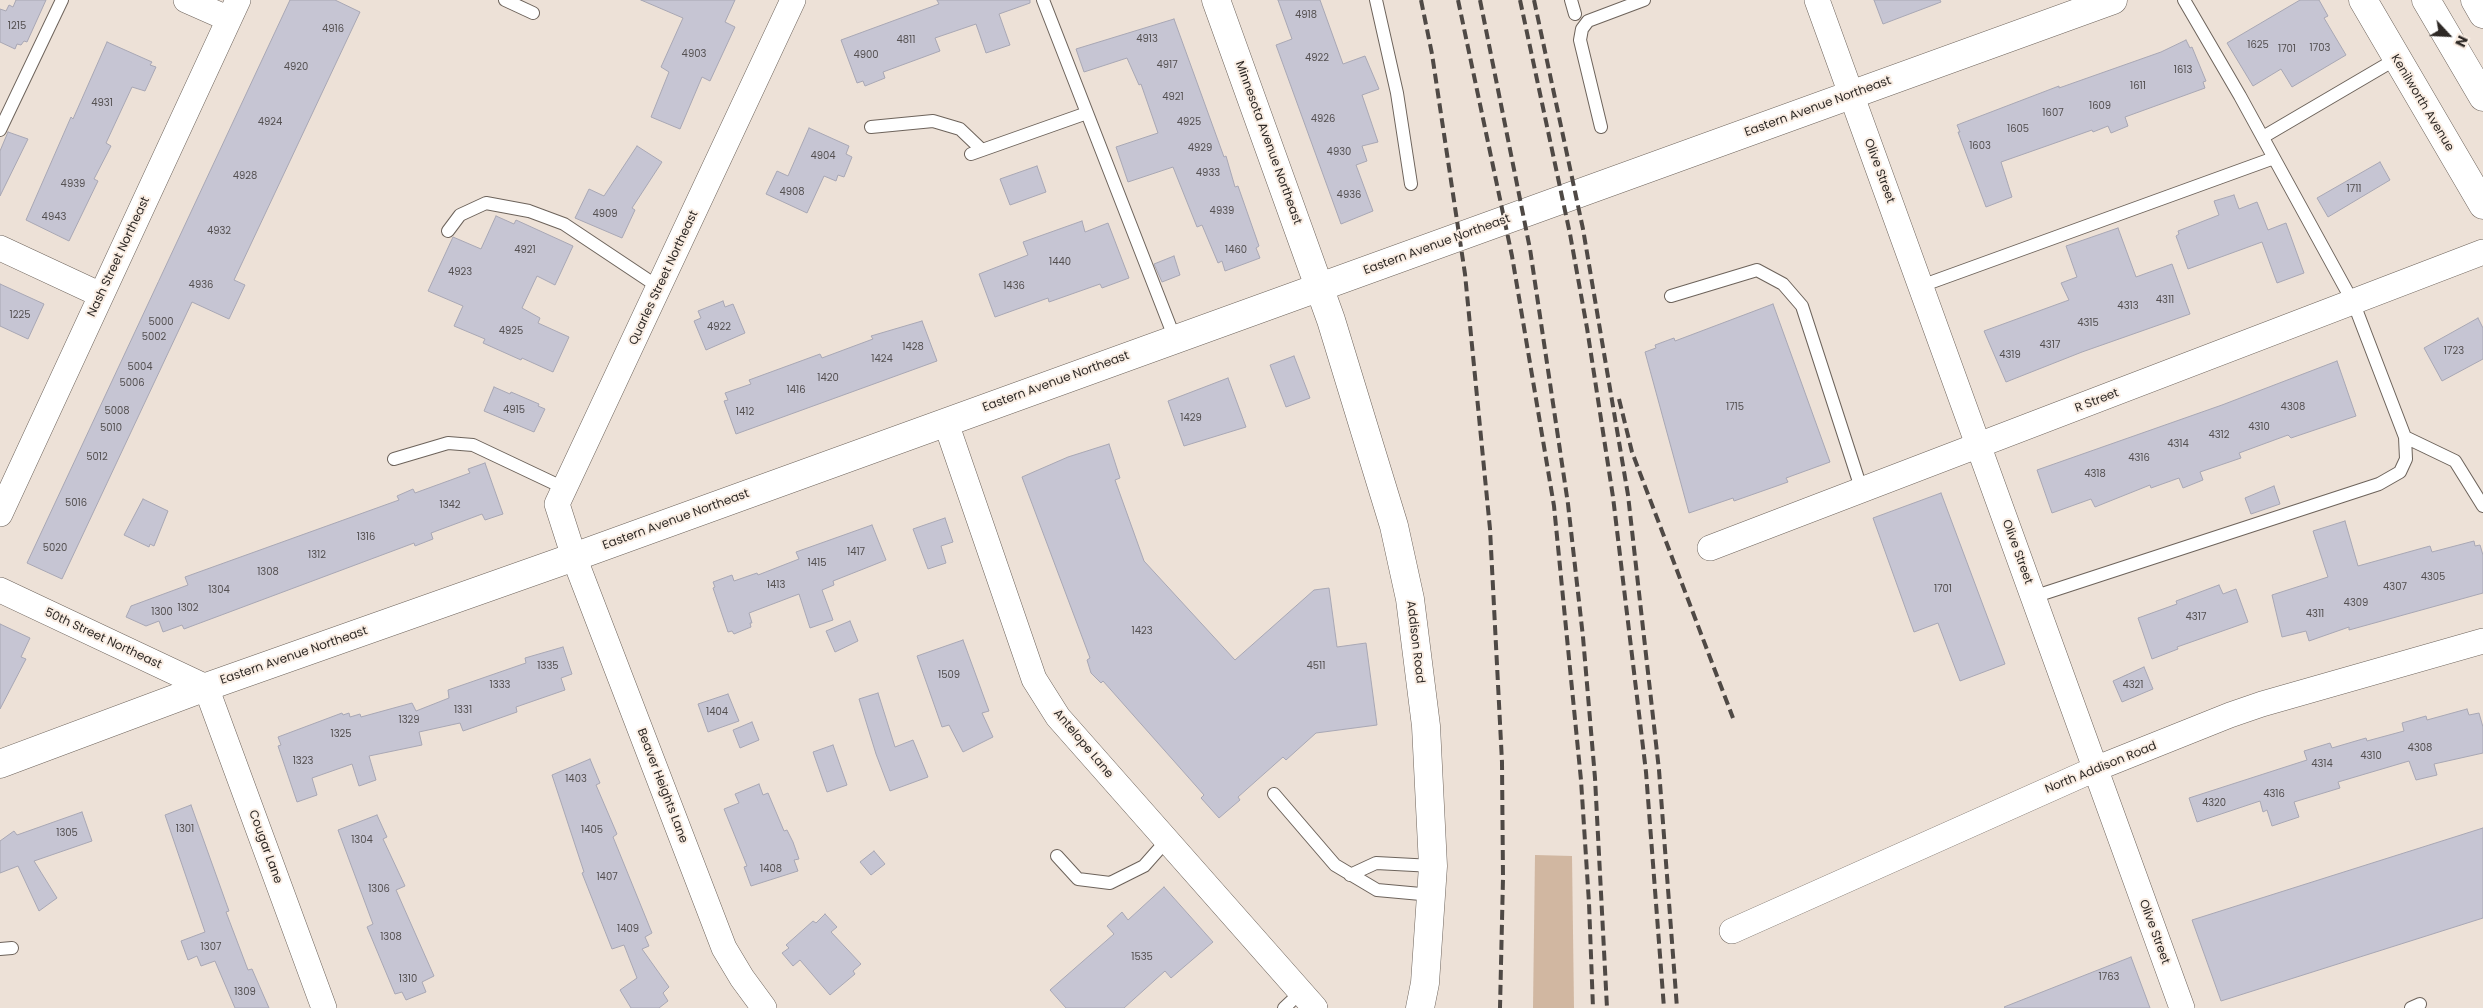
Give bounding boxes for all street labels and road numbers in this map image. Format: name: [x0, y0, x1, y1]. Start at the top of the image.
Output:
street label: Kenilworth Avenue: [2387, 52, 2457, 154]
street label: Minnesota Avenue Northeast: [1232, 59, 1304, 227]
street label: Eastern Avenue Northeast: [1743, 74, 1893, 140]
street label: Olive Street: [1861, 137, 1897, 205]
street label: Nash Street Northeast: [85, 195, 153, 319]
street label: Quarles Street Northeast: [626, 208, 702, 348]
street label: Eastern Avenue Northeast: [1362, 212, 1512, 278]
street label: Eastern Avenue Northeast: [981, 349, 1131, 415]
street label: R Street: [2073, 386, 2121, 416]
street label: Eastern Avenue Northeast: [601, 487, 751, 553]
street label: Olive Street: [1999, 518, 2035, 586]
street label: Addison Road: [1403, 600, 1427, 684]
street label: 50th Street Northeast: [42, 606, 164, 672]
street label: Eastern Avenue Northeast: [218, 624, 370, 688]
street label: Antelope Lane: [1050, 707, 1116, 781]
street label: Beaver Heights Lane: [634, 727, 690, 845]
street label: North Addison Road: [2043, 739, 2159, 797]
street label: Cougar Lane: [245, 808, 285, 886]
street label: Olive Street: [2136, 898, 2172, 966]

